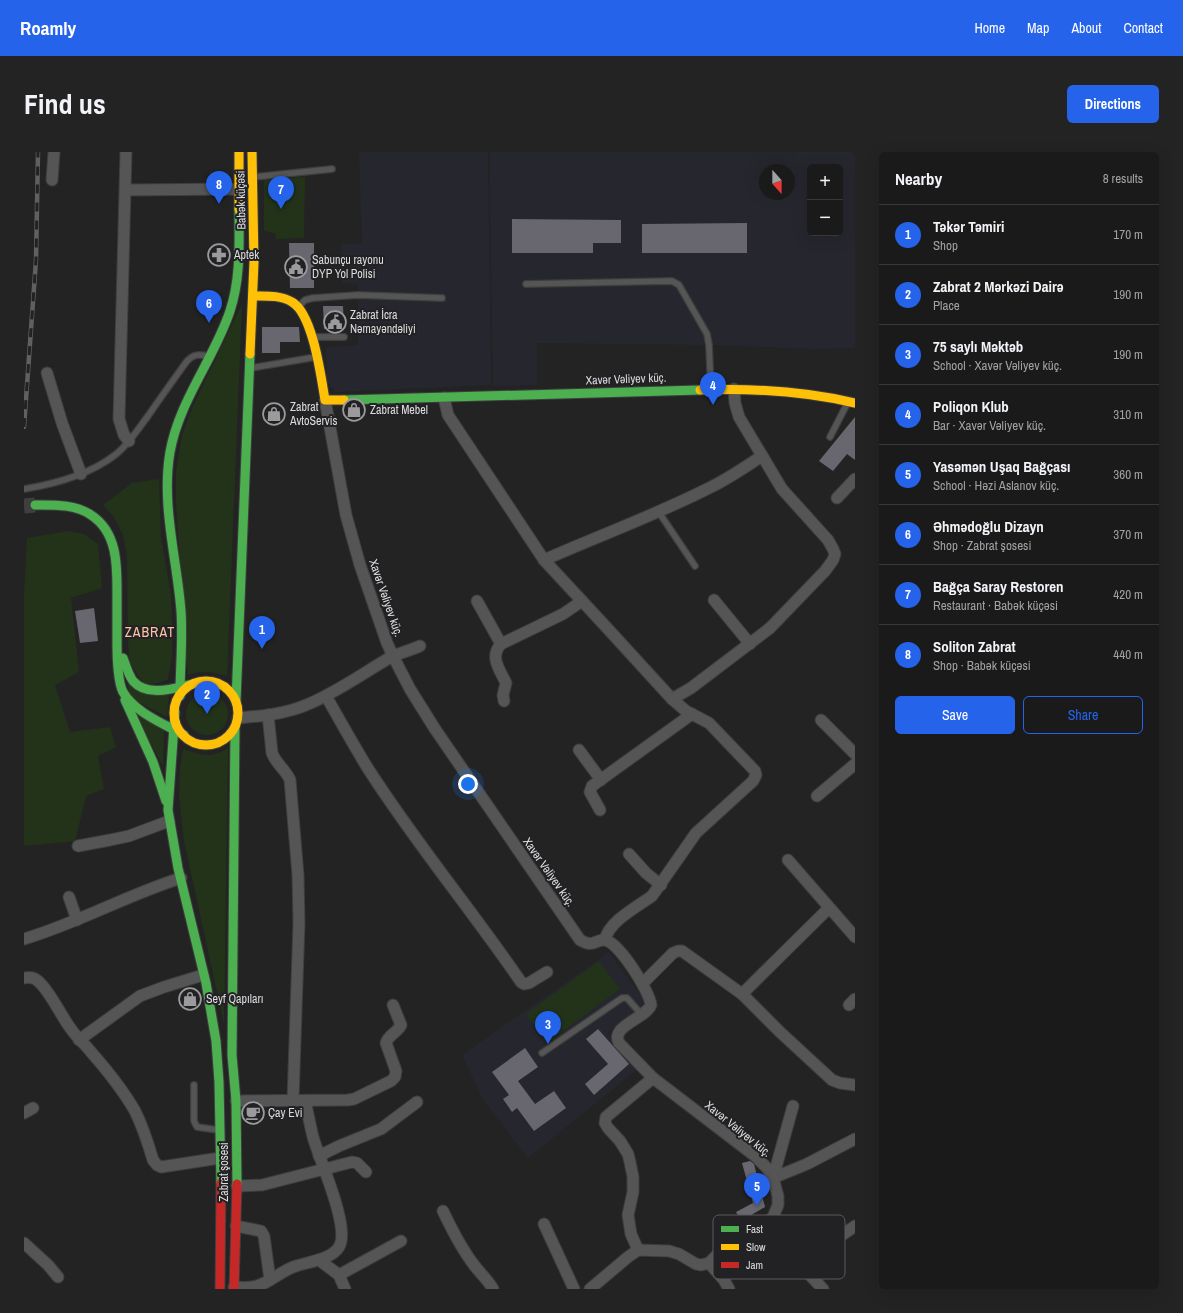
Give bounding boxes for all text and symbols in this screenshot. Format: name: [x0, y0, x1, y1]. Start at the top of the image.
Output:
text: Roamly: [20, 15, 76, 41]
text: Home: [974, 19, 1005, 37]
text: Map: [1027, 19, 1049, 37]
text: About: [1071, 19, 1101, 37]
text: Contact: [1123, 19, 1163, 37]
text: Find us: [24, 85, 106, 123]
button: Directions: [1067, 85, 1159, 123]
north arrow: [759, 164, 795, 200]
map controls: [807, 164, 843, 236]
button: +: [807, 164, 843, 200]
text: Nearby: [895, 167, 942, 190]
street label: Babək küçəsi: [232, 170, 250, 230]
text: 8 results: [1103, 170, 1143, 187]
pin: 8: [206, 171, 232, 204]
pin: 7: [268, 176, 294, 209]
button: −: [807, 200, 843, 236]
text: Təkər Təmiri: [933, 216, 1004, 237]
text: 1: [905, 226, 911, 243]
text: 170 m: [1113, 226, 1143, 243]
text: Shop: [933, 237, 958, 254]
pharmacy icon: Aptek: [206, 242, 232, 268]
place label: Aptek: [233, 247, 259, 263]
place label: Sabunçu rayonu DYP Yol Polisi: [312, 252, 384, 282]
public building icon: Sabunçu rayonu DYP Yol Polisi: [283, 254, 309, 280]
text: Zabrat 2 Mərkəzi Dairə: [933, 276, 1064, 297]
text: 2: [905, 286, 911, 303]
text: 190 m: [1113, 286, 1143, 303]
pin: 6: [196, 290, 222, 323]
text: Place: [933, 297, 960, 314]
place label: Zabrat İcra Nəmayəndəliyi: [350, 307, 416, 337]
public building icon: Zabrat İcra Nəmayəndəliyi: [322, 309, 348, 335]
text: 75 saylı Məktəb: [933, 336, 1023, 357]
text: 3: [905, 346, 911, 363]
text: 190 m: [1113, 346, 1143, 363]
text: School · Xavər Vəliyev küç.: [933, 357, 1062, 374]
street label: Xavər Vəliyev küç.: [585, 370, 667, 388]
pin: 4: [700, 372, 726, 405]
text: Poliqon Klub: [933, 396, 1009, 417]
shop icon: Zabrat Mebel: [341, 397, 367, 423]
place label: Zabrat AvtoServis: [289, 399, 337, 429]
shop icon: Zabrat AvtoServis: [261, 401, 287, 427]
place label: Zabrat Mebel: [370, 402, 428, 418]
text: 4: [905, 406, 911, 423]
text: 310 m: [1113, 406, 1143, 423]
text: Bar · Xavər Vəliyev küç.: [933, 417, 1046, 434]
text: Yasəmən Uşaq Bağçası: [933, 456, 1070, 477]
text: 5: [905, 466, 911, 483]
text: 360 m: [1113, 466, 1143, 483]
text: School · Həzi Aslanov küç.: [933, 477, 1059, 494]
text: Əhmədoğlu Dizayn: [933, 516, 1044, 537]
text: 6: [905, 526, 911, 543]
text: 370 m: [1113, 526, 1143, 543]
text: Shop · Zabrat şosesi: [933, 537, 1031, 554]
street label: Xavər Vəliyev küç.: [365, 557, 407, 639]
text: Bağça Saray Restoren: [933, 576, 1064, 597]
text: 7: [905, 586, 911, 603]
text: 420 m: [1113, 586, 1143, 603]
text: Restaurant · Babək küçəsi: [933, 597, 1058, 614]
pin: 1: [249, 616, 275, 649]
district label: ZABRAT: [125, 623, 175, 641]
text: Soliton Zabrat: [933, 636, 1016, 657]
text: 8: [905, 646, 911, 663]
text: 440 m: [1113, 646, 1143, 663]
text: Shop · Babək küçəsi: [933, 657, 1031, 674]
pin: 2: [194, 681, 220, 714]
button: Save: [895, 696, 1015, 734]
button: Share: [1023, 696, 1143, 734]
your location: [458, 774, 478, 794]
street label: Xavər Vəliyev küç.: [519, 834, 579, 910]
shop icon: Seyf Qapıları: [177, 986, 203, 1012]
place label: Seyf Qapıları: [206, 991, 263, 1007]
pin: 3: [535, 1011, 561, 1044]
street label: Xavər Vəliyev küç.: [702, 1097, 774, 1161]
cafe icon: Çay Evi: [240, 1100, 266, 1126]
place label: Çay Evi: [268, 1105, 302, 1121]
street label: Zabrat şosesi: [216, 1142, 232, 1202]
pin: 5: [744, 1173, 770, 1206]
legend: [713, 1215, 845, 1279]
text: Fast: [746, 1222, 764, 1236]
text: Slow: [746, 1240, 766, 1254]
text: Jam: [746, 1258, 763, 1272]

